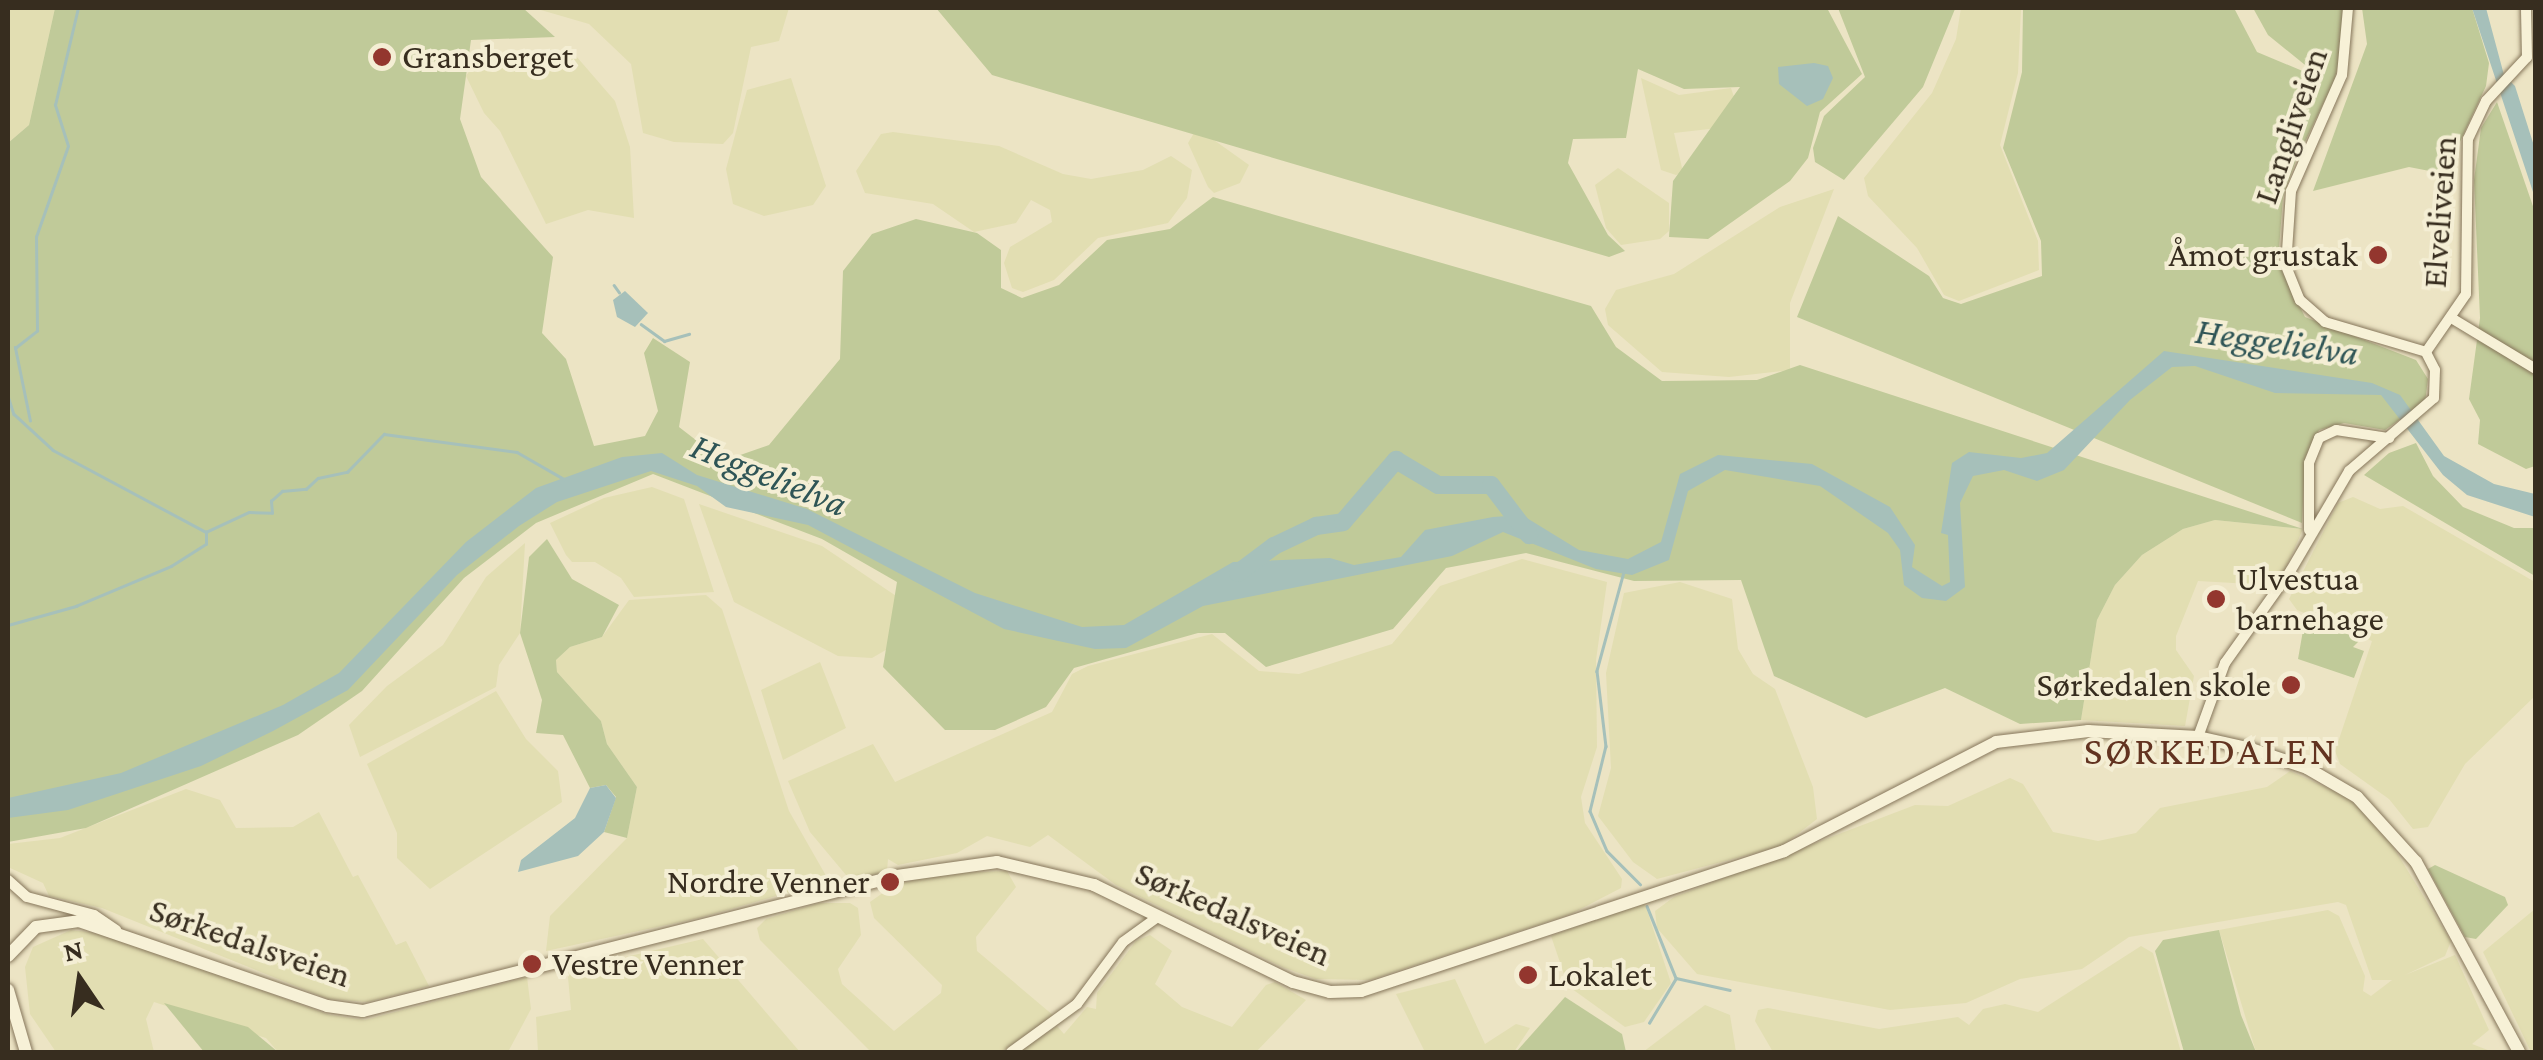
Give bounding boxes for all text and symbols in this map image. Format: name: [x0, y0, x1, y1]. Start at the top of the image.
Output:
place label: Gransberget: [402, 36, 573, 78]
street label: Langliveien: [2245, 42, 2337, 210]
marker: Gransberget: [371, 46, 393, 68]
street label: Elveliveien: [2414, 135, 2466, 289]
place label: Åmot grustak: [2168, 234, 2358, 276]
marker: Åmot grustak: [2367, 244, 2389, 266]
water label: Heggelielva: [2193, 308, 2361, 376]
water label: Heggelielva: [684, 423, 854, 527]
place label: Ulvestua barnehage: [2236, 558, 2384, 640]
marker: Ulvestua barnehage: [2205, 588, 2227, 610]
place label: Sørkedalen skole: [2036, 664, 2271, 706]
marker: Sørkedalen skole: [2280, 674, 2302, 696]
district label: SØRKEDALEN: [2084, 727, 2338, 775]
street label: Sørkedalsveien: [1129, 852, 1337, 976]
place label: Nordre Venner: [667, 861, 870, 903]
marker: Nordre Venner: [879, 871, 901, 893]
street label: Sørkedalsveien: [144, 889, 356, 997]
north arrow: [30, 930, 130, 1030]
text: N: [60, 933, 86, 968]
place label: Vestre Venner: [552, 943, 744, 985]
marker: Vestre Venner: [521, 953, 543, 975]
place label: Lokalet: [1548, 954, 1652, 996]
marker: Lokalet: [1517, 964, 1539, 986]

